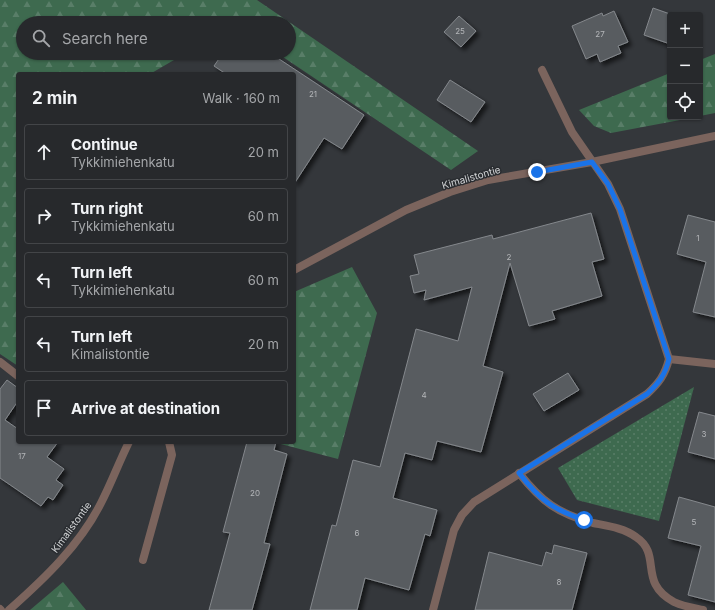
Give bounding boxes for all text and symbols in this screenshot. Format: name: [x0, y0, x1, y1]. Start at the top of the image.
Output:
map controls: [667, 12, 703, 120]
button: +: [667, 12, 703, 48]
search box: [16, 16, 296, 60]
house number: 25: [455, 26, 465, 36]
icon: search: [30, 27, 52, 49]
text: Search here: [62, 29, 148, 48]
house number: 27: [595, 29, 605, 39]
button: −: [667, 48, 703, 84]
button: locate: [667, 84, 703, 120]
text: 2 min: [32, 88, 77, 108]
house number: 21: [309, 89, 317, 99]
text: Walk · 160 m: [203, 90, 280, 106]
text: Continue: [71, 135, 138, 154]
icon: ahead: [33, 141, 55, 163]
text: 20 m: [248, 144, 279, 160]
text: Tykkimiehenkatu: [71, 154, 175, 170]
street label: Kimalistontie: [440, 163, 502, 191]
route end: [528, 163, 546, 181]
text: Turn right: [71, 199, 143, 218]
icon: right: [33, 205, 55, 227]
text: 60 m: [248, 208, 279, 224]
text: Tykkimiehenkatu: [71, 218, 175, 234]
house number: 1: [696, 233, 700, 243]
house number: 2: [507, 252, 512, 262]
text: Turn left: [71, 263, 132, 282]
icon: left: [33, 269, 55, 291]
text: 60 m: [248, 272, 279, 288]
text: Tykkimiehenkatu: [71, 282, 175, 298]
text: Turn left: [71, 327, 132, 346]
icon: left: [33, 333, 55, 355]
text: 20 m: [248, 336, 279, 352]
text: Kimalistontie: [71, 346, 150, 362]
house number: 4: [421, 390, 427, 400]
icon: arrive: [33, 397, 55, 419]
text: Arrive at destination: [71, 399, 220, 418]
house number: 3: [702, 429, 707, 439]
house number: 17: [18, 451, 26, 461]
house number: 20: [250, 488, 260, 498]
street label: Kimalistontie: [48, 499, 94, 555]
route start: [575, 511, 593, 529]
house number: 5: [692, 517, 697, 527]
house number: 6: [355, 528, 360, 538]
house number: 8: [557, 577, 562, 587]

